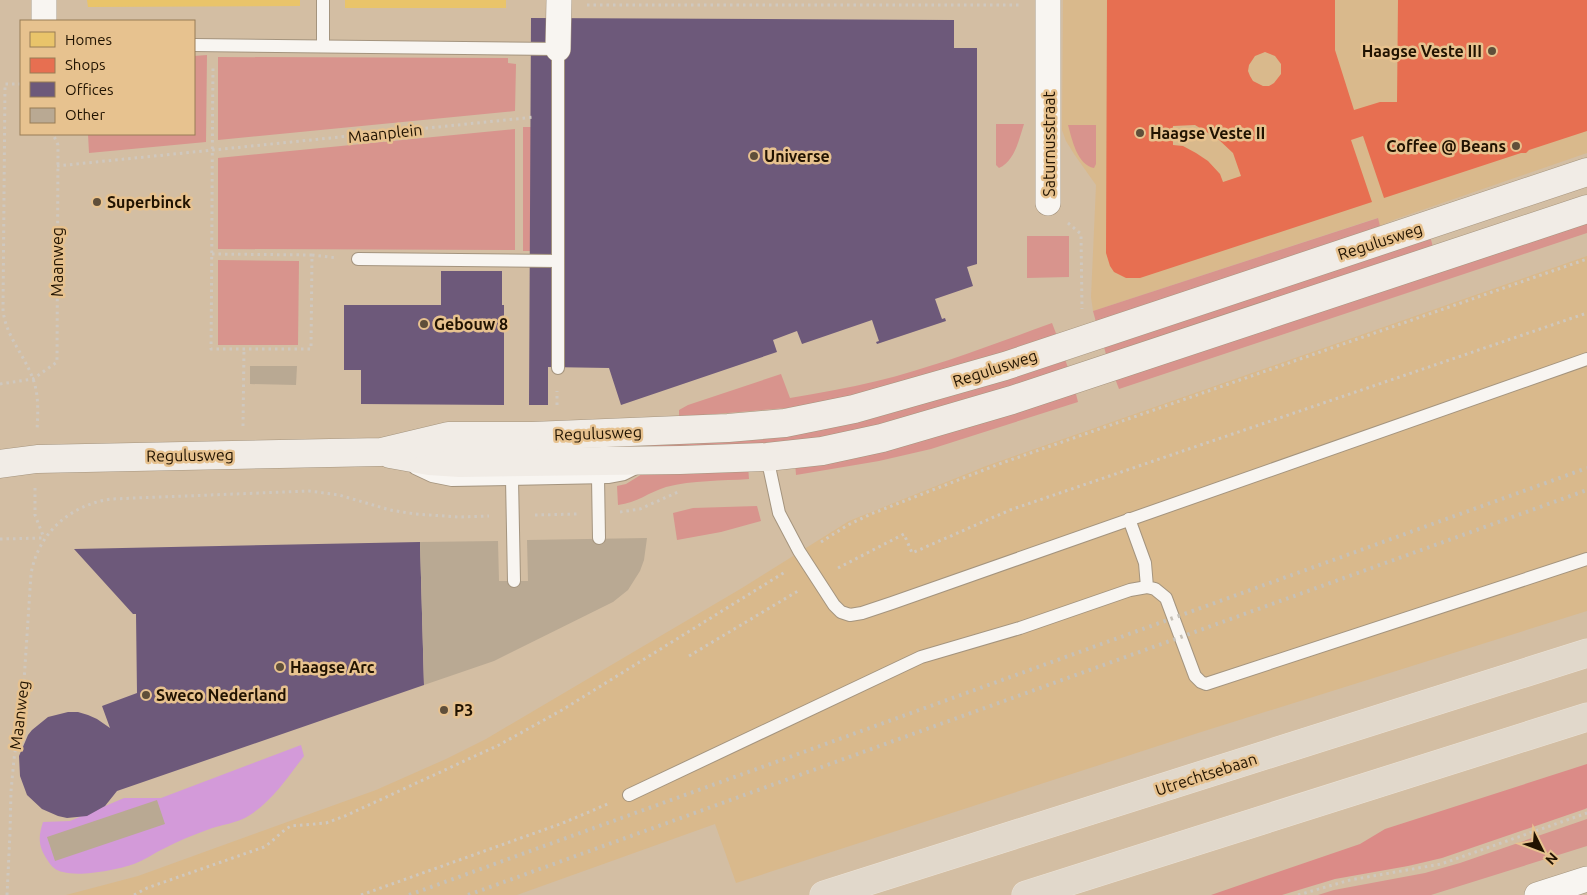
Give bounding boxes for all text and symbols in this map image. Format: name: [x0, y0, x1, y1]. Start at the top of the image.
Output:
legend: [20, 20, 195, 135]
text: Homes: [65, 31, 112, 48]
place label: Haagse Veste III: [1362, 42, 1482, 60]
marker: Haagse Veste III: [1486, 45, 1498, 57]
text: Shops: [65, 56, 106, 73]
text: Offices: [65, 81, 113, 98]
street label: Saturnusstraat: [1040, 91, 1058, 197]
text: Other: [65, 106, 105, 123]
street label: Maanplein: [347, 120, 423, 146]
place label: Haagse Veste II: [1150, 124, 1265, 142]
marker: Haagse Veste II: [1134, 127, 1146, 139]
place label: Coffee @ Beans: [1386, 137, 1506, 155]
marker: Coffee @ Beans: [1510, 140, 1522, 152]
place label: Universe: [764, 147, 830, 165]
marker: Universe: [748, 150, 760, 162]
place label: Superbinck: [107, 193, 191, 211]
marker: Superbinck: [91, 196, 103, 208]
street label: Regulusweg: [1335, 219, 1425, 263]
street label: Maanweg: [48, 227, 66, 297]
place label: Gebouw 8: [434, 315, 508, 333]
marker: Gebouw 8: [418, 318, 430, 330]
street label: Regulusweg: [950, 346, 1040, 390]
street label: Regulusweg: [554, 422, 642, 444]
street label: Regulusweg: [146, 445, 234, 465]
place label: Haagse Arc: [290, 658, 375, 676]
marker: Haagse Arc: [274, 661, 286, 673]
street label: Maanweg: [6, 679, 32, 751]
place label: Sweco Nederland: [156, 686, 287, 704]
marker: Sweco Nederland: [140, 689, 152, 701]
place label: P3: [454, 701, 473, 719]
marker: P3: [438, 704, 450, 716]
street label: Utrechtsebaan: [1153, 749, 1259, 799]
north arrow: [1517, 825, 1567, 875]
text: N: [1542, 849, 1561, 868]

